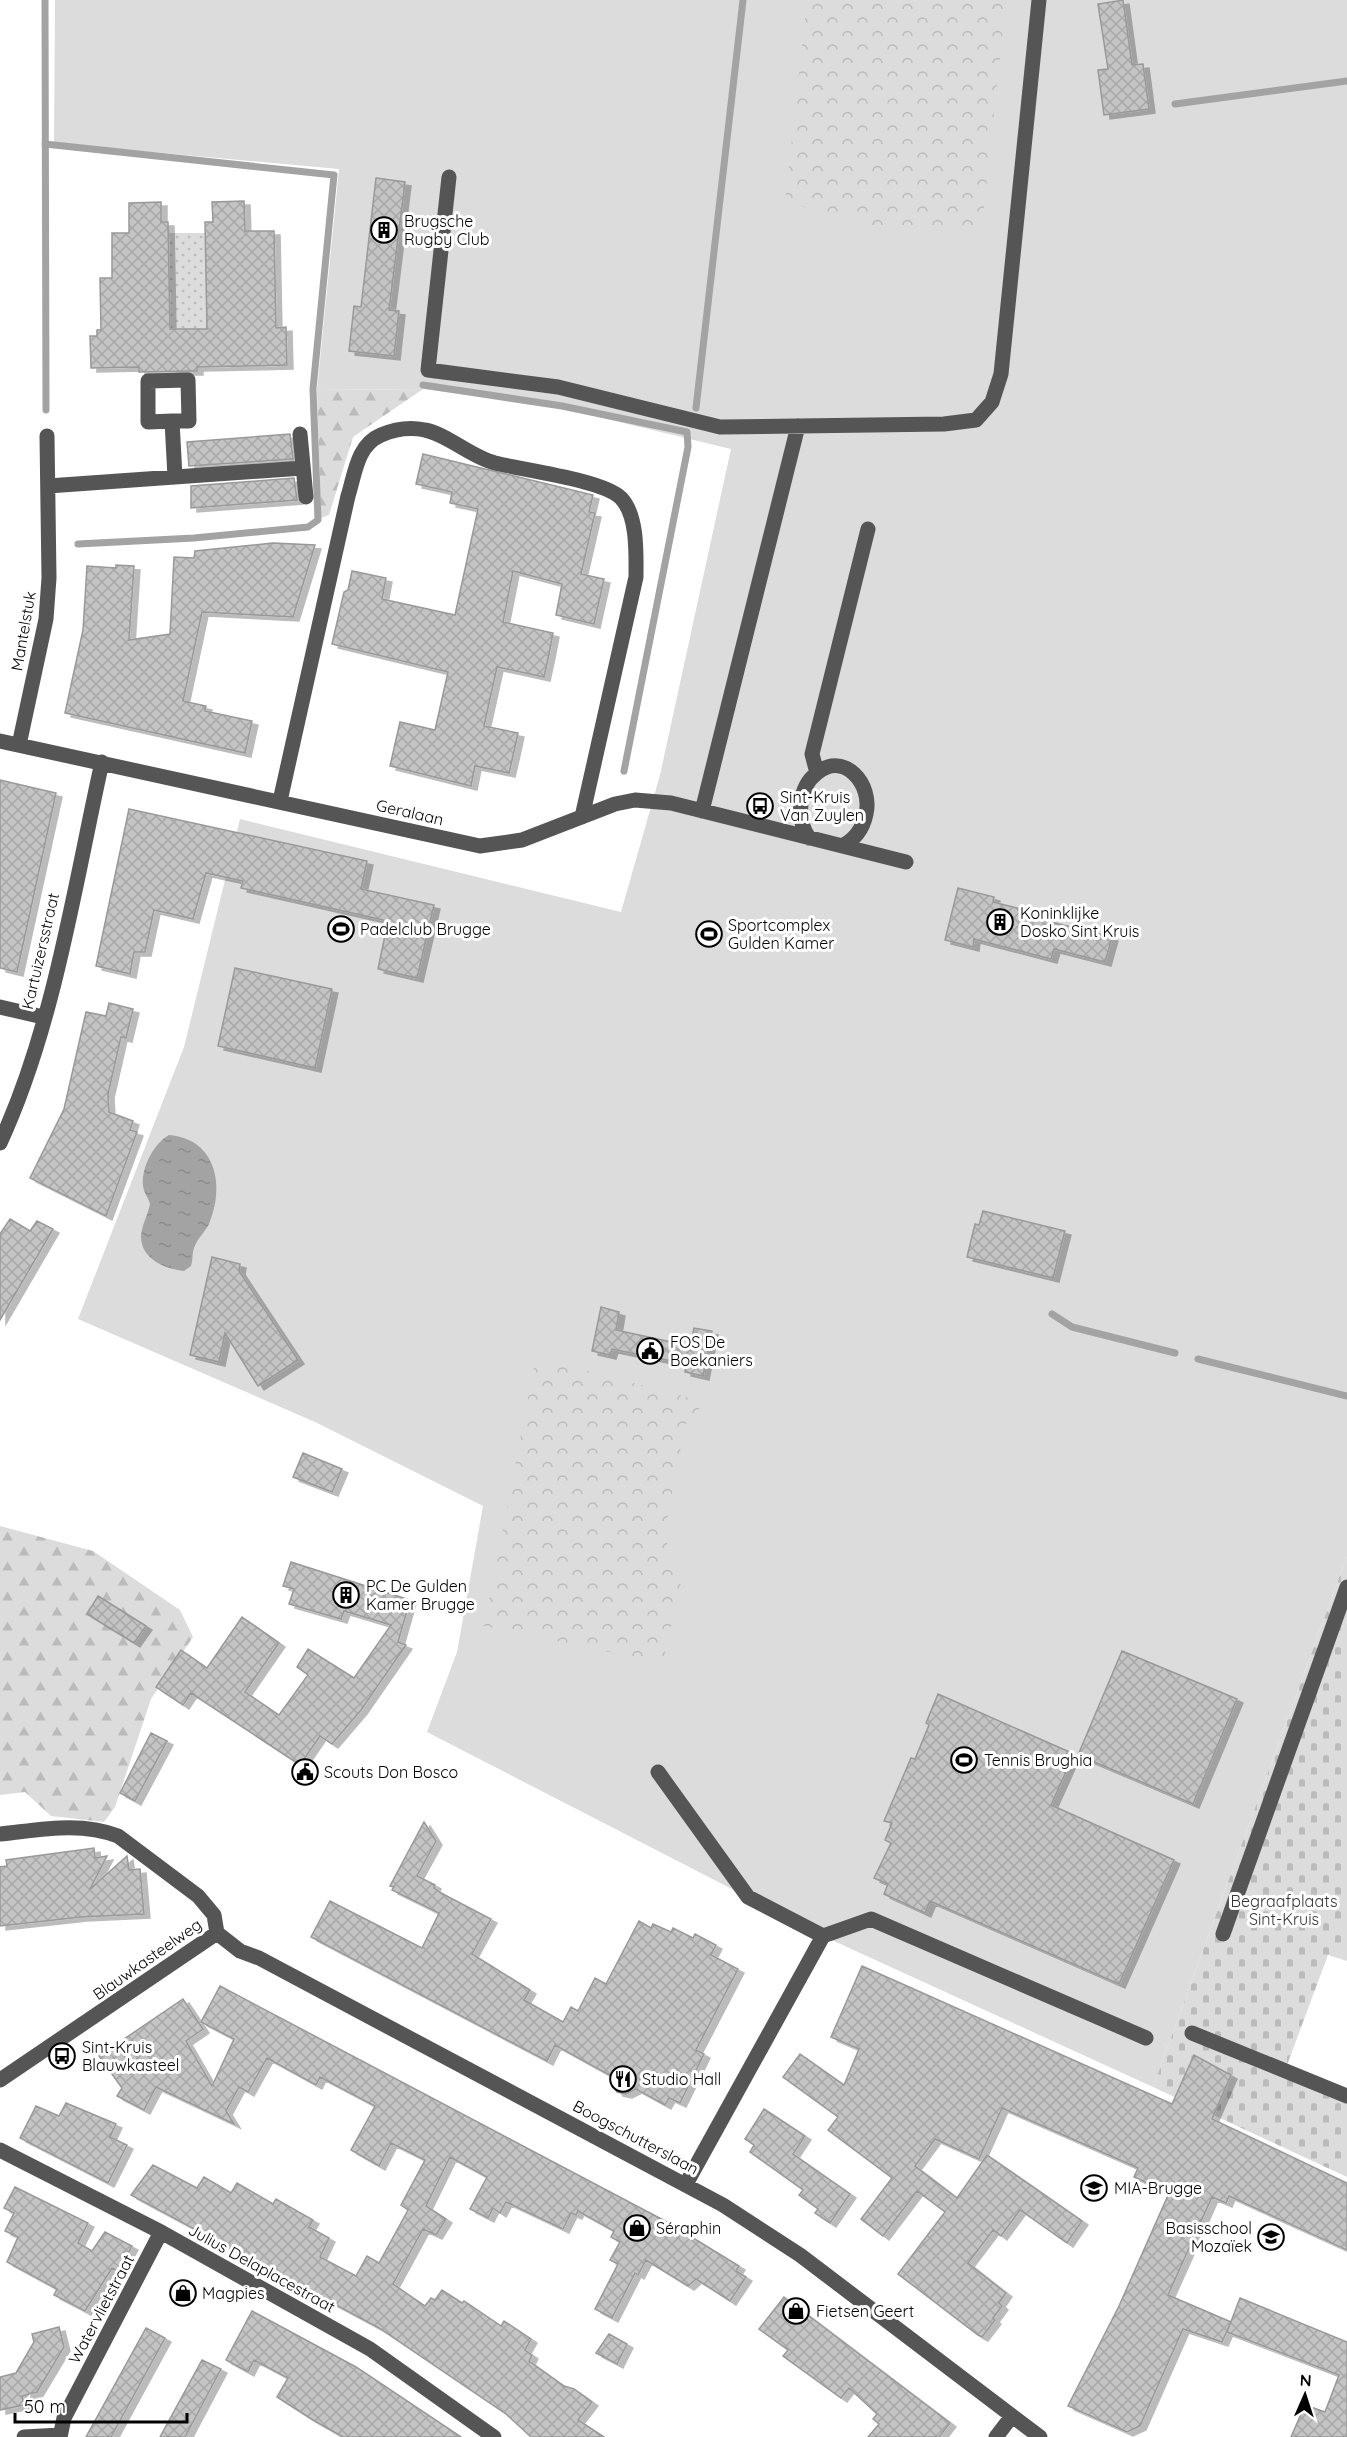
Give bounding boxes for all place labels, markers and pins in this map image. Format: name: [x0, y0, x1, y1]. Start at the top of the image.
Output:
place label: Brugsche Rugby Club: [404, 211, 490, 249]
building icon: Brugsche Rugby Club: [369, 215, 399, 245]
place label: Sint-Kruis Van Zuylen: [780, 787, 864, 825]
bus stop icon: Sint-Kruis Van Zuylen: [745, 791, 775, 821]
place label: Koninklijke Dosko Sint Kruis: [1020, 903, 1139, 941]
building icon: Koninklijke Dosko Sint Kruis: [985, 907, 1015, 937]
sports icon: Padelclub Brugge: [326, 914, 356, 944]
place label: Sportcomplex Gulden Kamer: [728, 915, 834, 953]
place label: Padelclub Brugge: [360, 919, 491, 939]
sports icon: Sportcomplex Gulden Kamer: [694, 919, 724, 949]
place label: FOS De Boekaniers: [670, 1332, 753, 1370]
public building icon: FOS De Boekaniers: [635, 1336, 665, 1366]
place label: PC De Gulden Kamer Brugge: [366, 1576, 475, 1614]
building icon: PC De Gulden Kamer Brugge: [331, 1580, 361, 1610]
sports icon: Tennis Brughia: [949, 1745, 979, 1775]
place label: Tennis Brughia: [984, 1750, 1092, 1770]
public building icon: Scouts Don Bosco: [290, 1757, 320, 1787]
place label: Scouts Don Bosco: [324, 1762, 458, 1782]
place label: Sint-Kruis Blauwkasteel: [82, 2037, 180, 2075]
bus stop icon: Sint-Kruis Blauwkasteel: [47, 2041, 77, 2071]
restaurant icon: Studio Hall: [608, 2064, 638, 2094]
place label: Studio Hall: [642, 2069, 721, 2089]
school or university icon: MIA-Brugge: [1079, 2173, 1109, 2203]
place label: MIA-Brugge: [1114, 2178, 1202, 2198]
shop icon: Séraphin: [622, 2213, 652, 2243]
place label: Séraphin: [656, 2218, 721, 2238]
place label: Basisschool Mozaïek: [1166, 2218, 1252, 2256]
school or university icon: Basisschool Mozaïek: [1256, 2222, 1286, 2252]
shop icon: Magpies: [168, 2278, 198, 2308]
place label: Magpies: [202, 2283, 265, 2303]
shop icon: Fietsen Geert: [781, 2296, 811, 2326]
place label: Fietsen Geert: [816, 2301, 914, 2321]

